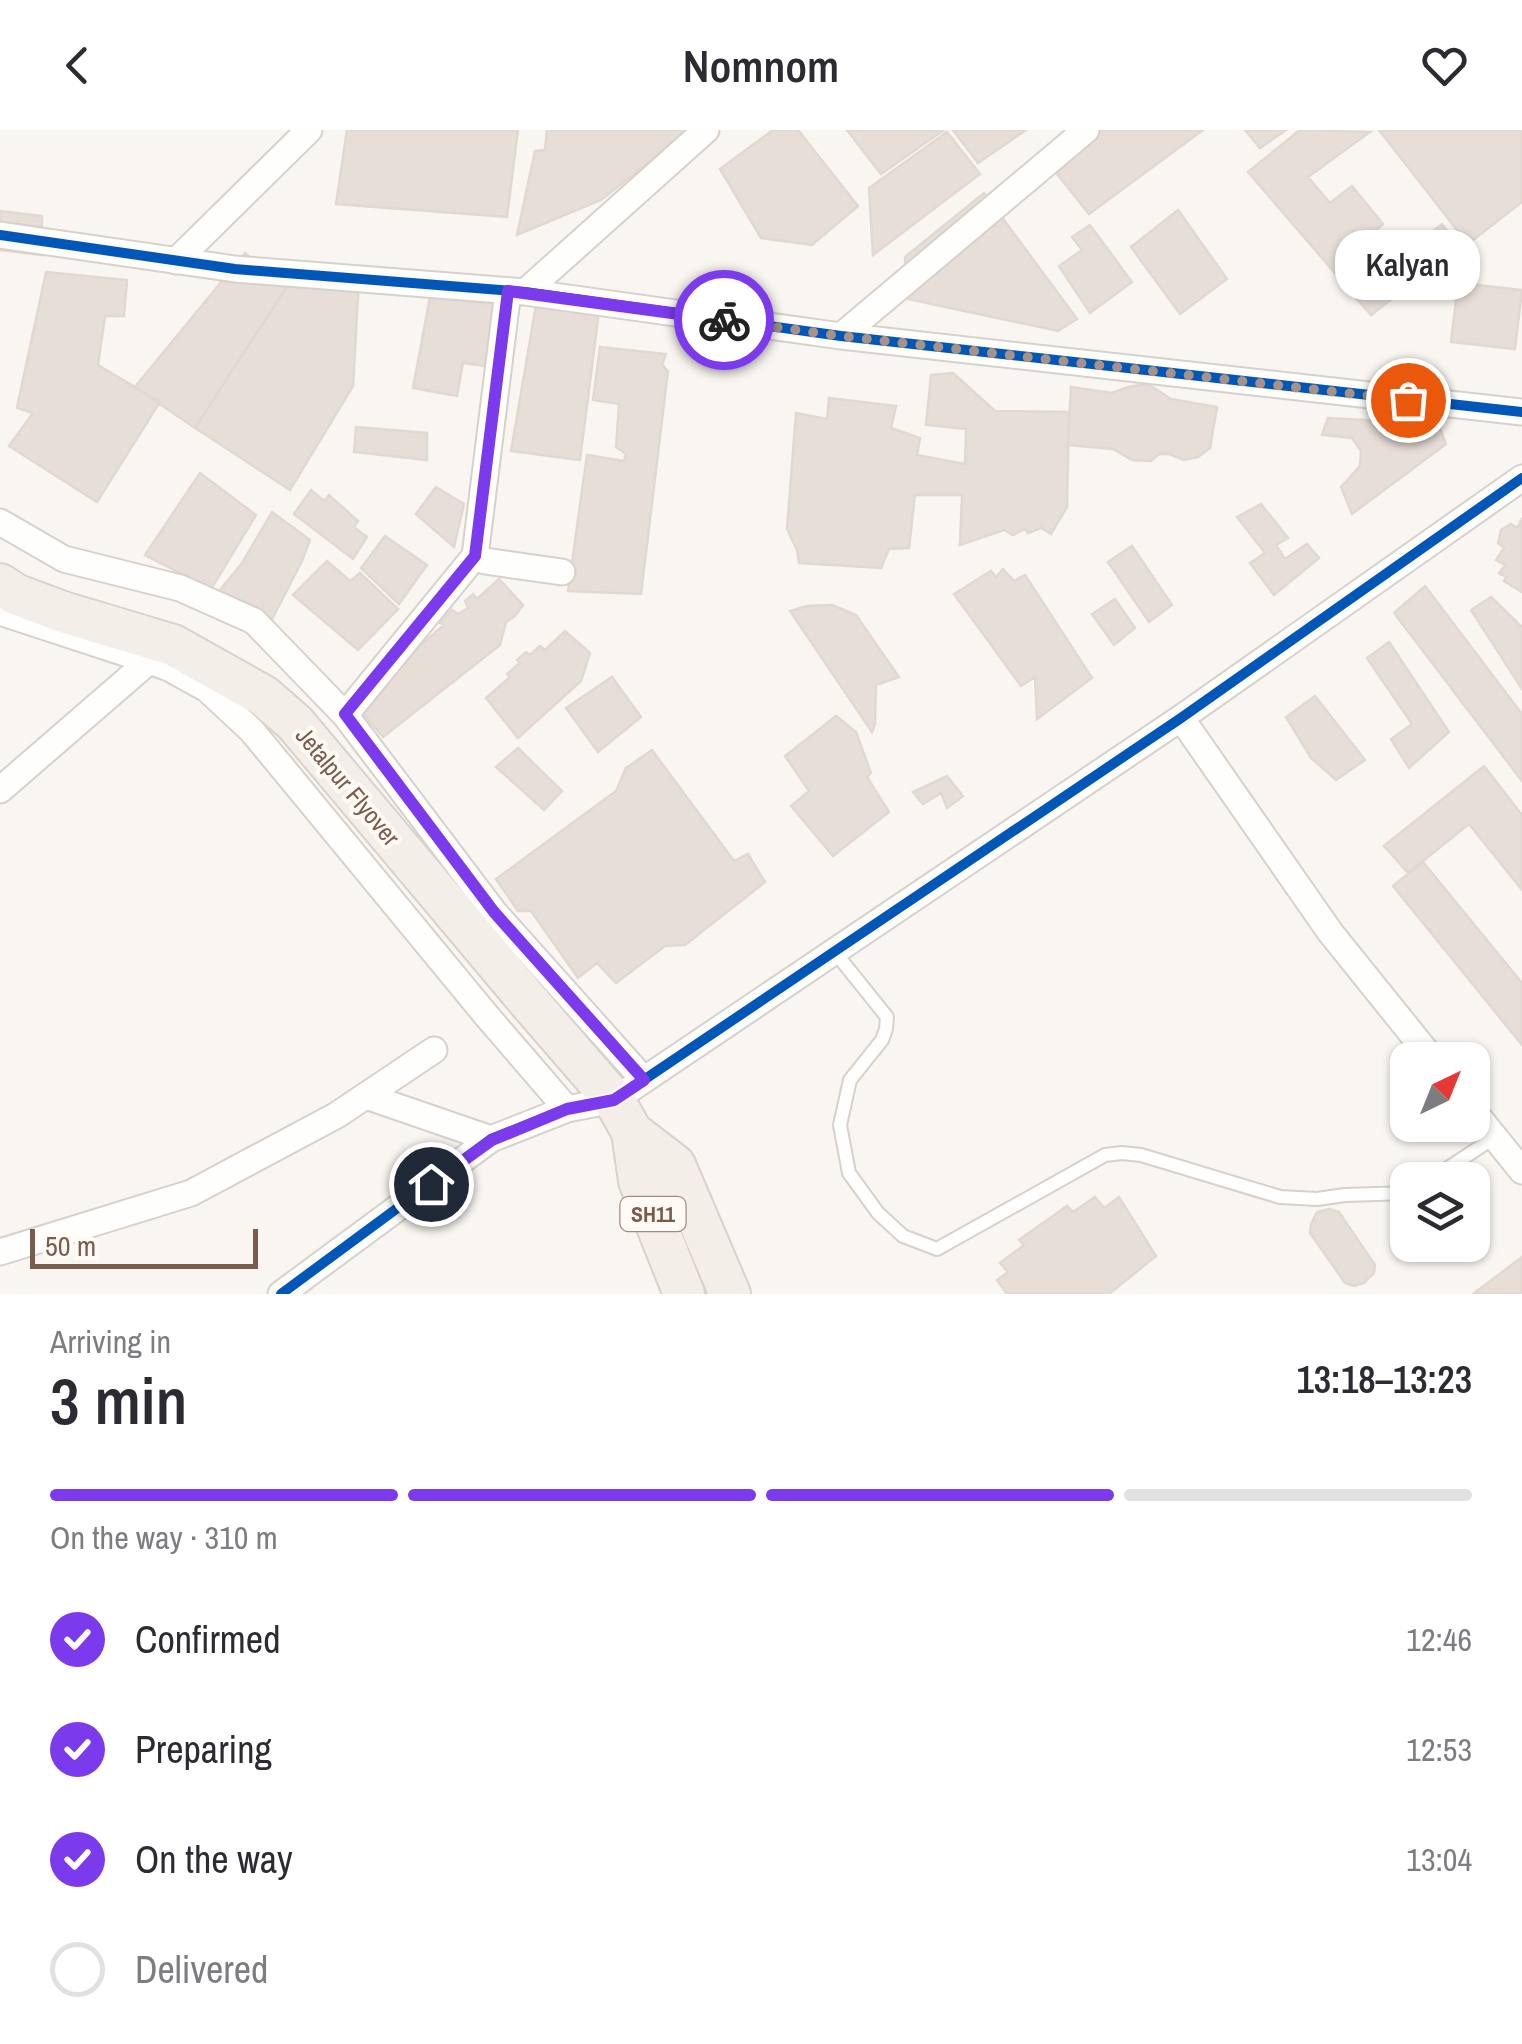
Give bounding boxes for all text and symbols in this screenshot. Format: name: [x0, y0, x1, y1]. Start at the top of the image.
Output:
text: Nomnom: [683, 35, 839, 96]
icon: back: [50, 38, 105, 93]
icon: heart: [1417, 38, 1472, 93]
callout: Kalyan: [1336, 230, 1480, 300]
text: Kalyan: [1365, 243, 1450, 286]
courier: [674, 270, 774, 370]
icon: bike: [697, 293, 752, 348]
pin: [1366, 358, 1451, 443]
icon: bag: [1381, 373, 1436, 428]
street label: Jetalpur Flyover: [288, 719, 408, 853]
north arrow: [1390, 1042, 1490, 1142]
map controls: [1390, 1042, 1490, 1262]
pin: [389, 1142, 474, 1227]
icon: home: [404, 1157, 459, 1212]
button: layers: [1390, 1162, 1490, 1262]
road number: SH11: [620, 1197, 686, 1231]
scale bar: [30, 1224, 258, 1268]
text: 50 m: [45, 1227, 96, 1265]
text: Arriving in: [50, 1320, 171, 1363]
text: 13:18–13:23: [1296, 1354, 1472, 1405]
text: 3 min: [50, 1357, 187, 1444]
text: On the way · 310 m: [50, 1516, 278, 1559]
icon: check: [50, 1612, 105, 1667]
text: Confirmed: [135, 1614, 280, 1665]
text: 12:46: [1406, 1618, 1472, 1661]
icon: check: [50, 1722, 105, 1777]
text: Preparing: [135, 1724, 272, 1775]
text: 12:53: [1406, 1728, 1472, 1771]
icon: check: [50, 1832, 105, 1887]
text: On the way: [135, 1834, 293, 1885]
text: 13:04: [1406, 1838, 1472, 1881]
text: Delivered: [135, 1944, 268, 1995]

